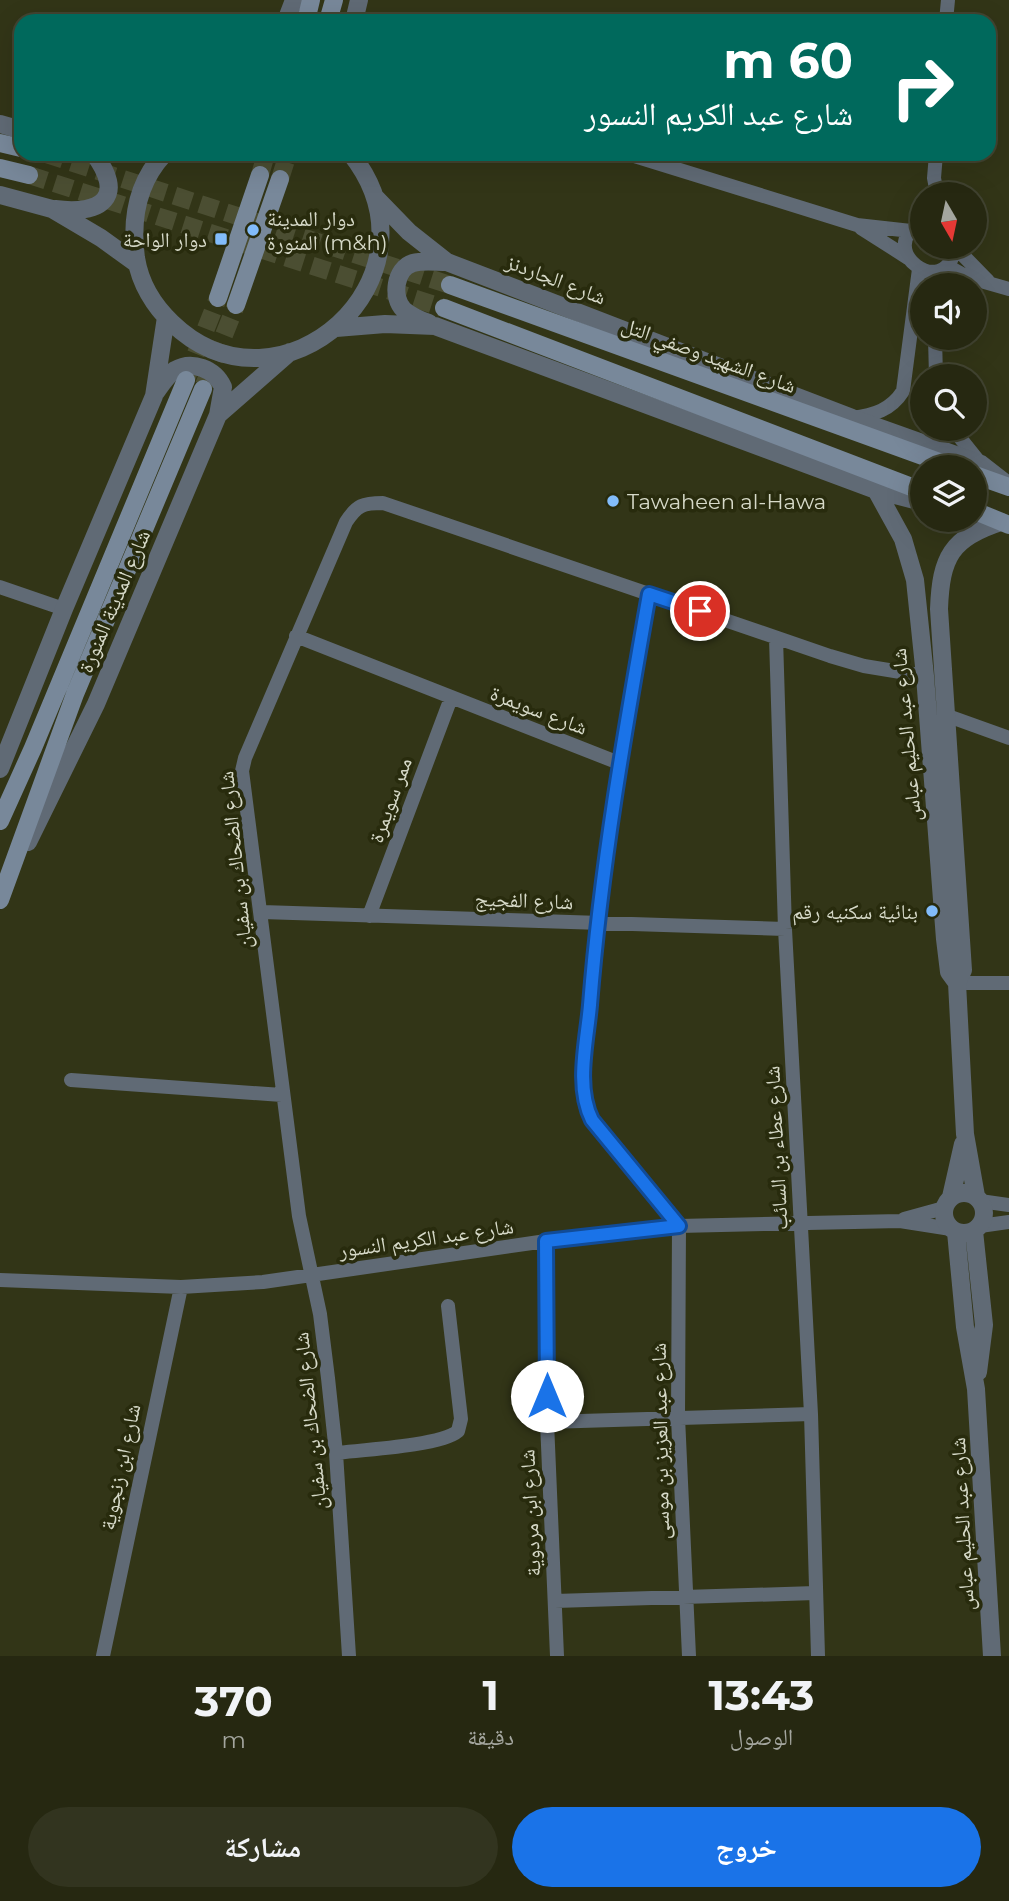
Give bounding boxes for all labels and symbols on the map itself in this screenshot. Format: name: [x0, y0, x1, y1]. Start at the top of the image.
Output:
north arrow: [910, 182, 987, 259]
place label: دوار المدينة المنورة (m&h): [267, 206, 388, 255]
marker: دوار المدينة المنورة (m&h): [245, 222, 261, 238]
place label: دوار الواحة: [123, 227, 207, 252]
marker: دوار الواحة: [213, 231, 229, 247]
street label: شارع الجاردنز: [501, 248, 610, 310]
street label: شارع الشهيد وصفي التل: [617, 312, 800, 402]
place label: Tawaheen al-Hawa: [627, 489, 826, 514]
marker: Tawaheen al-Hawa: [605, 493, 621, 509]
street label: شارع المدينة المنورة: [73, 526, 156, 677]
pin: [670, 581, 730, 641]
street label: شارع عبد الحليم عباس: [886, 647, 928, 823]
street label: شارع سويمرة: [487, 680, 591, 741]
street label: ممر سويمرة: [363, 754, 417, 846]
street label: شارع الضحاك بن سفيان: [213, 770, 258, 950]
street label: شارع الفجيج: [474, 886, 574, 915]
place label: بنائية سكنيه رقم: [792, 899, 918, 926]
marker: بنائية سكنيه رقم: [924, 903, 940, 919]
street label: شارع عطاء بن السائب: [759, 1065, 794, 1231]
street label: شارع عبد الكريم النسور: [336, 1213, 515, 1265]
street label: شارع الضحاك بن سفيان: [288, 1331, 333, 1511]
street label: شارع عبد العزيز بن موسى: [646, 1342, 675, 1540]
position arrow: [510, 1359, 584, 1433]
street label: شارع ابن زنجوية: [94, 1402, 147, 1533]
street label: شارع عبد الحليم عباس: [945, 1437, 981, 1611]
street label: شارع ابن مردوية: [514, 1449, 547, 1577]

